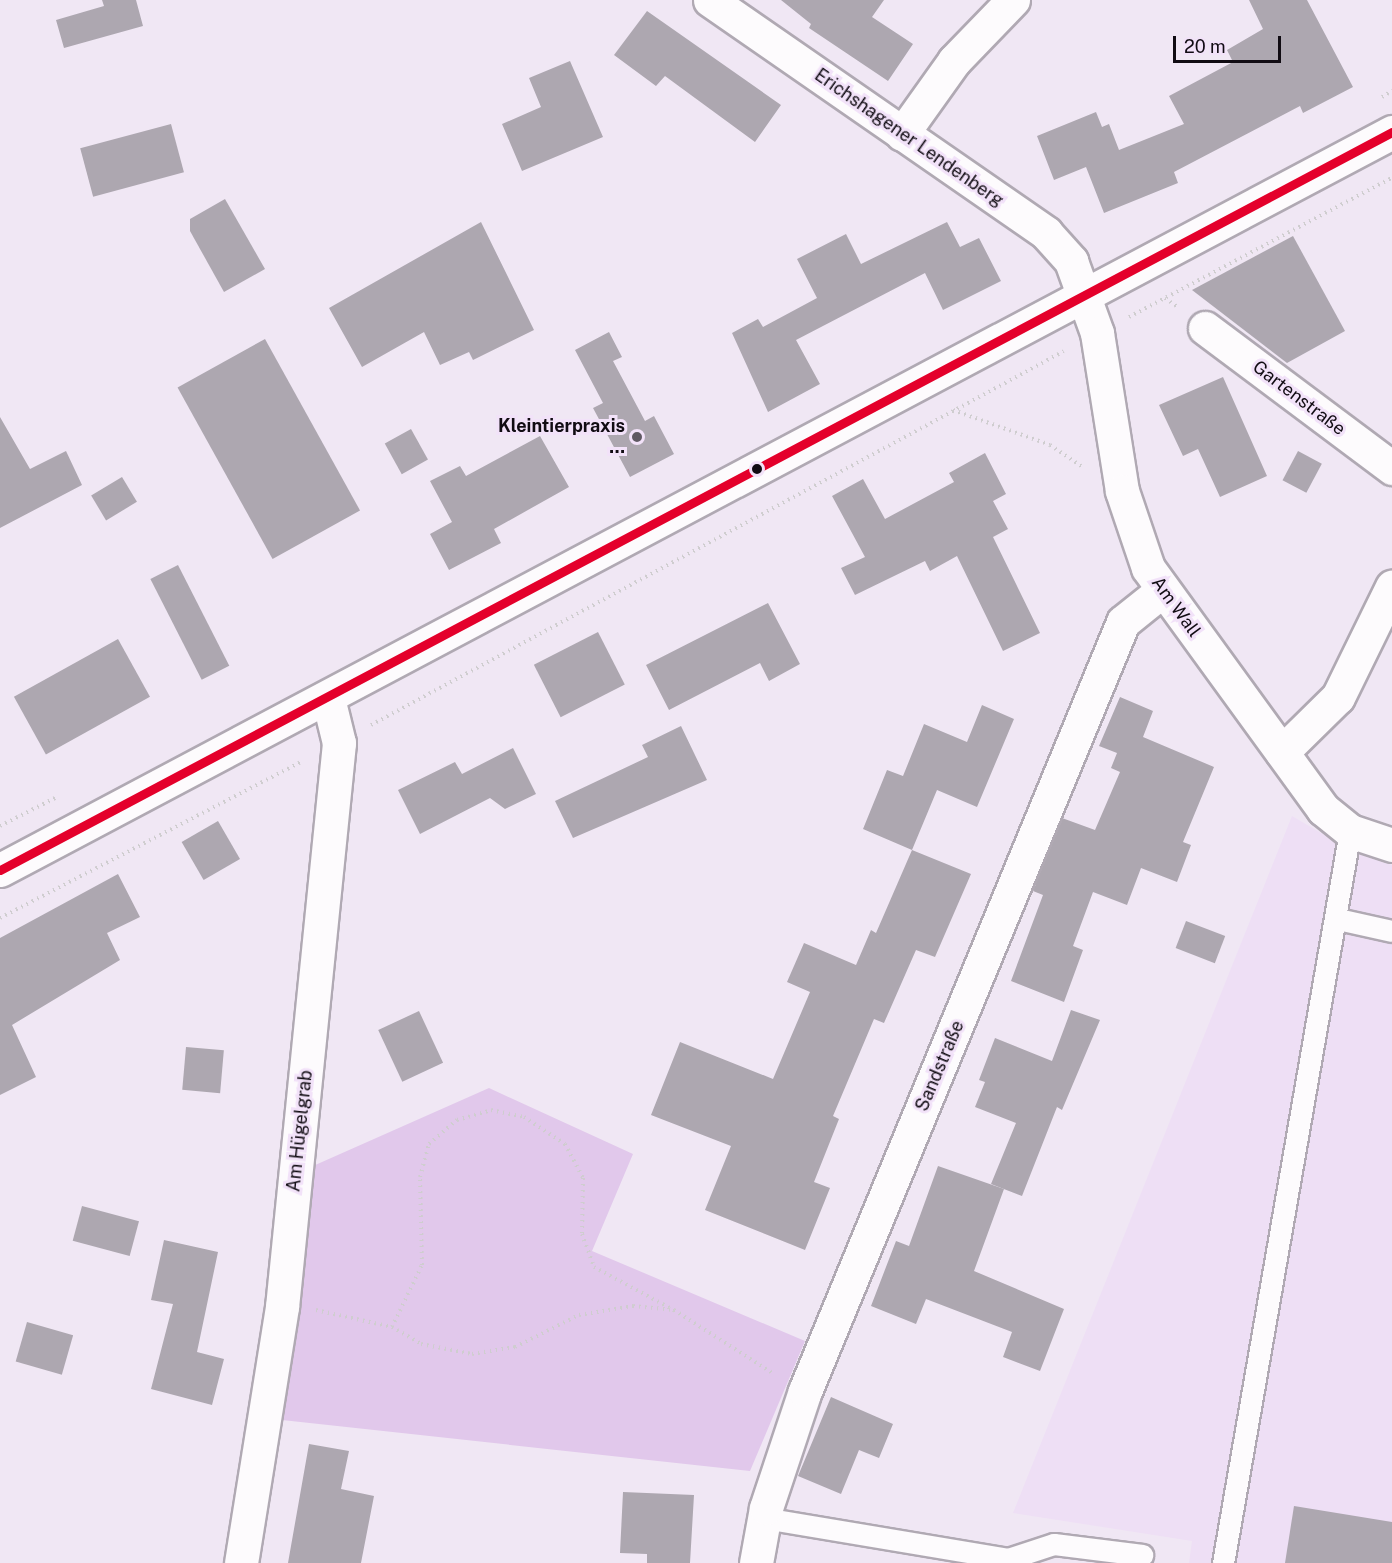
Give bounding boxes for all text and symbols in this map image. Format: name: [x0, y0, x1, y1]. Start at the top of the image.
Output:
scale bar: [1176, 24, 1284, 62]
text: 20 m: [1184, 36, 1226, 57]
street label: Erichshagener Lendenberg: [810, 64, 1008, 212]
street label: Gartenstraße: [1248, 356, 1350, 440]
place label: Kleintierpraxis ...: [498, 416, 625, 458]
marker: Kleintierpraxis ...: [630, 430, 644, 444]
unlabelled marker: [751, 463, 763, 475]
street label: Am Wall: [1147, 572, 1205, 642]
street label: Sandstraße: [911, 1017, 969, 1115]
street label: Am Hügelgrab: [283, 1069, 317, 1193]

